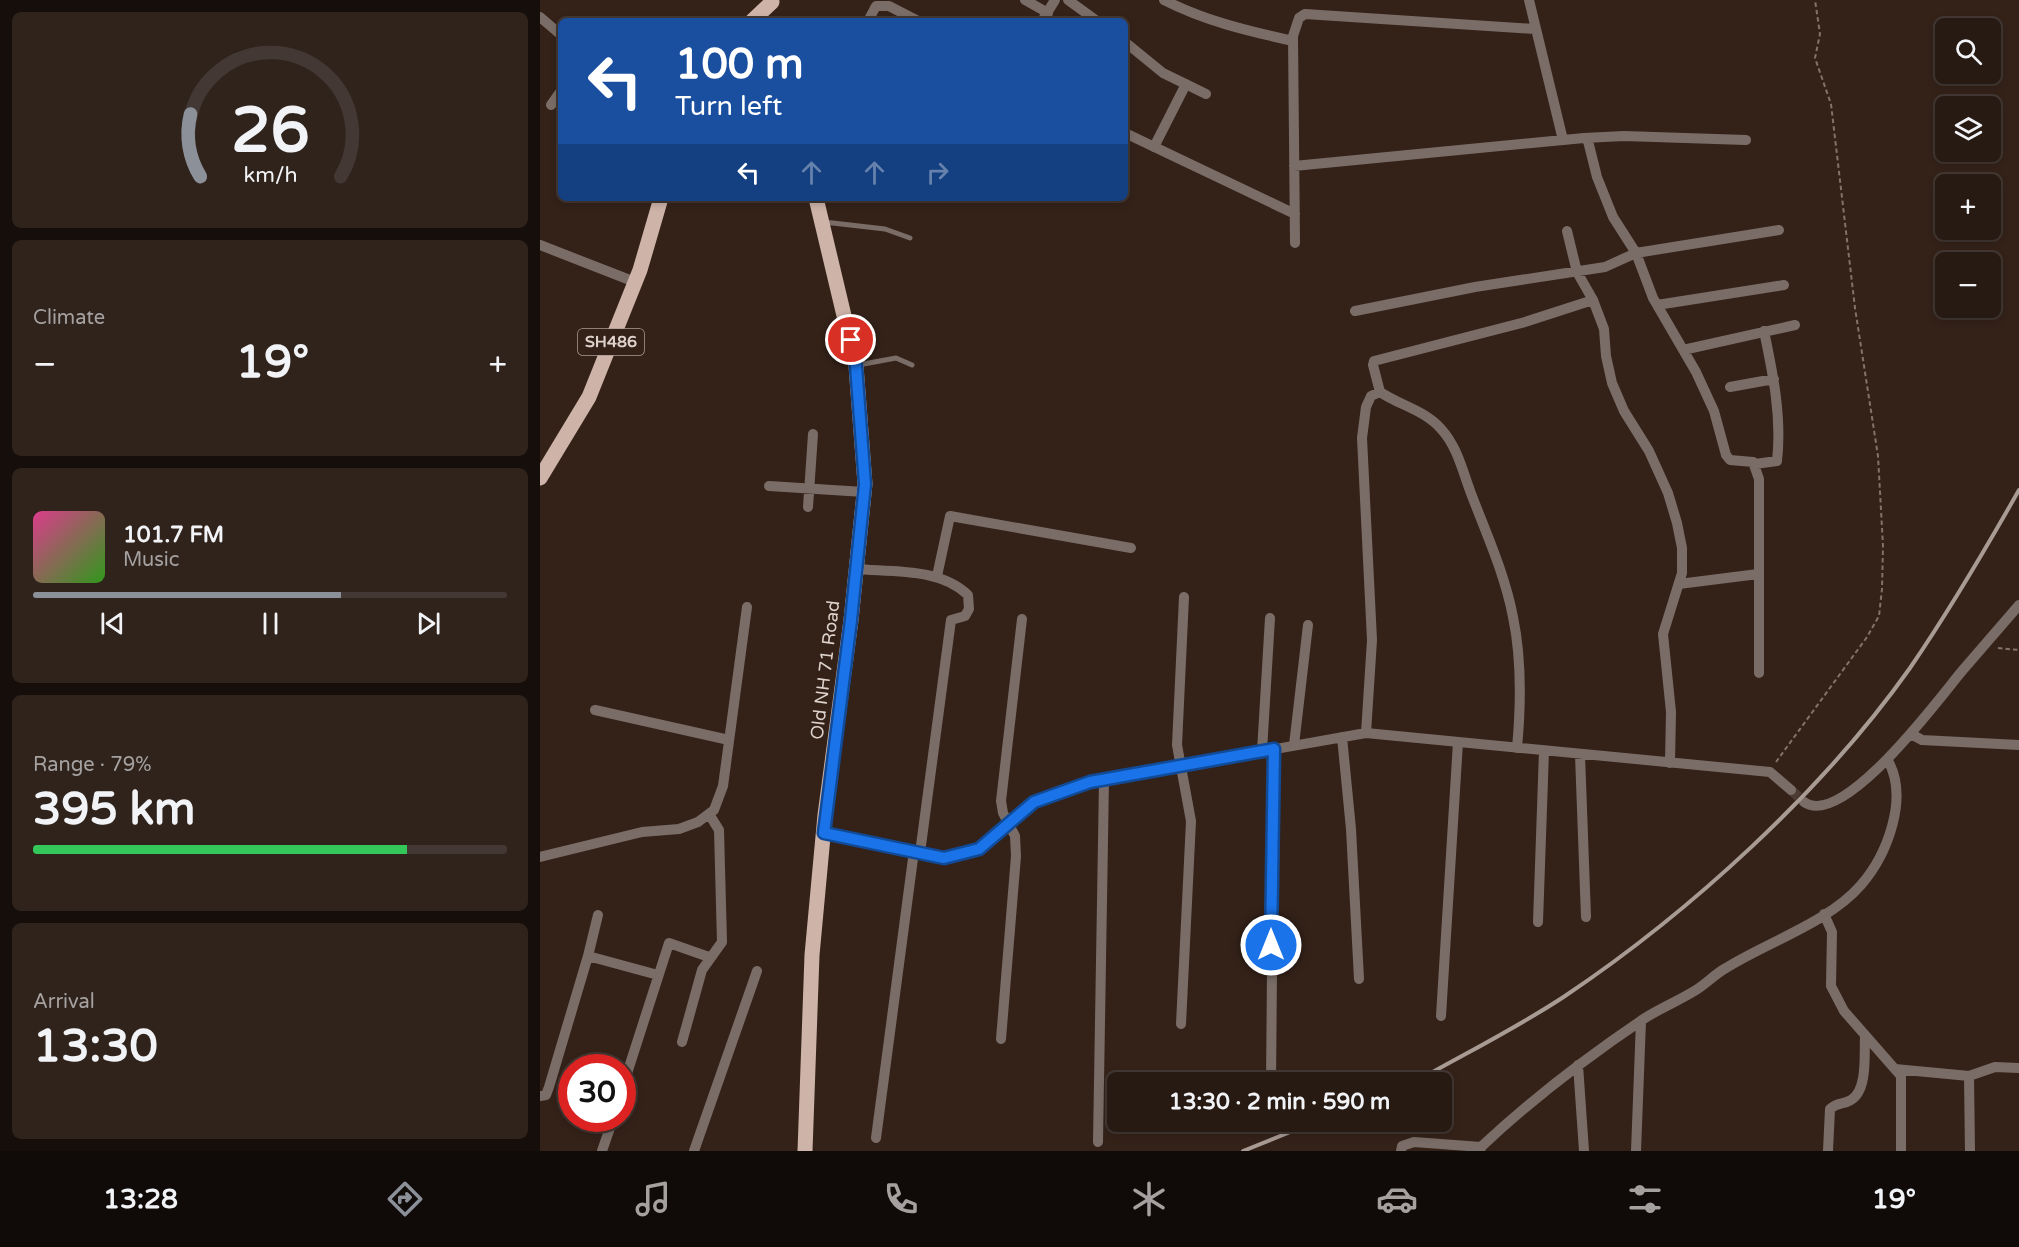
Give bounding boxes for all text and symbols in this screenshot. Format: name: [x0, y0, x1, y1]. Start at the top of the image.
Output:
map controls: [1935, 18, 2001, 318]
button: search: [1935, 18, 2001, 84]
text: 100 m: [675, 39, 804, 90]
icon: left: [576, 42, 654, 120]
text: Turn left: [675, 90, 782, 123]
text: 26: [231, 94, 309, 169]
button: layers: [1935, 96, 2001, 162]
icon: left: [732, 156, 765, 189]
icon: ahead: [795, 156, 828, 189]
icon: ahead: [858, 156, 891, 189]
icon: right: [921, 156, 954, 189]
text: km/h: [243, 162, 297, 188]
button: +: [1935, 174, 2001, 240]
button: −: [1935, 252, 2001, 318]
text: Climate: [33, 306, 105, 330]
pin: [825, 314, 876, 365]
icon: arrive: [834, 323, 867, 356]
road number: SH486: [578, 329, 644, 355]
text: 19°: [236, 336, 309, 390]
text: −: [33, 345, 57, 384]
text: +: [488, 345, 507, 384]
text: 101.7 FM: [123, 522, 224, 548]
text: Music: [123, 548, 179, 572]
street label: Old NH 71 Road: [806, 599, 844, 741]
icon: previous: [96, 607, 129, 640]
icon: pause: [254, 607, 287, 640]
icon: next: [412, 607, 445, 640]
text: Range · 79%: [33, 753, 152, 777]
text: 395 km: [33, 783, 195, 837]
position arrow: [1239, 913, 1303, 977]
text: Arrival: [33, 990, 95, 1014]
text: 13:30: [33, 1020, 158, 1074]
speed limit sign: 30: [558, 1054, 636, 1132]
text: 13:30 · 2 min · 590 m: [1169, 1089, 1390, 1115]
icon: directions: [384, 1178, 426, 1220]
icon: music: [632, 1178, 674, 1220]
icon: phone: [880, 1178, 922, 1220]
icon: climate: [1128, 1178, 1170, 1220]
icon: car: [1376, 1178, 1418, 1220]
icon: filters: [1624, 1178, 1666, 1220]
text: 13:28: [103, 1183, 178, 1216]
text: 19°: [1872, 1183, 1916, 1216]

